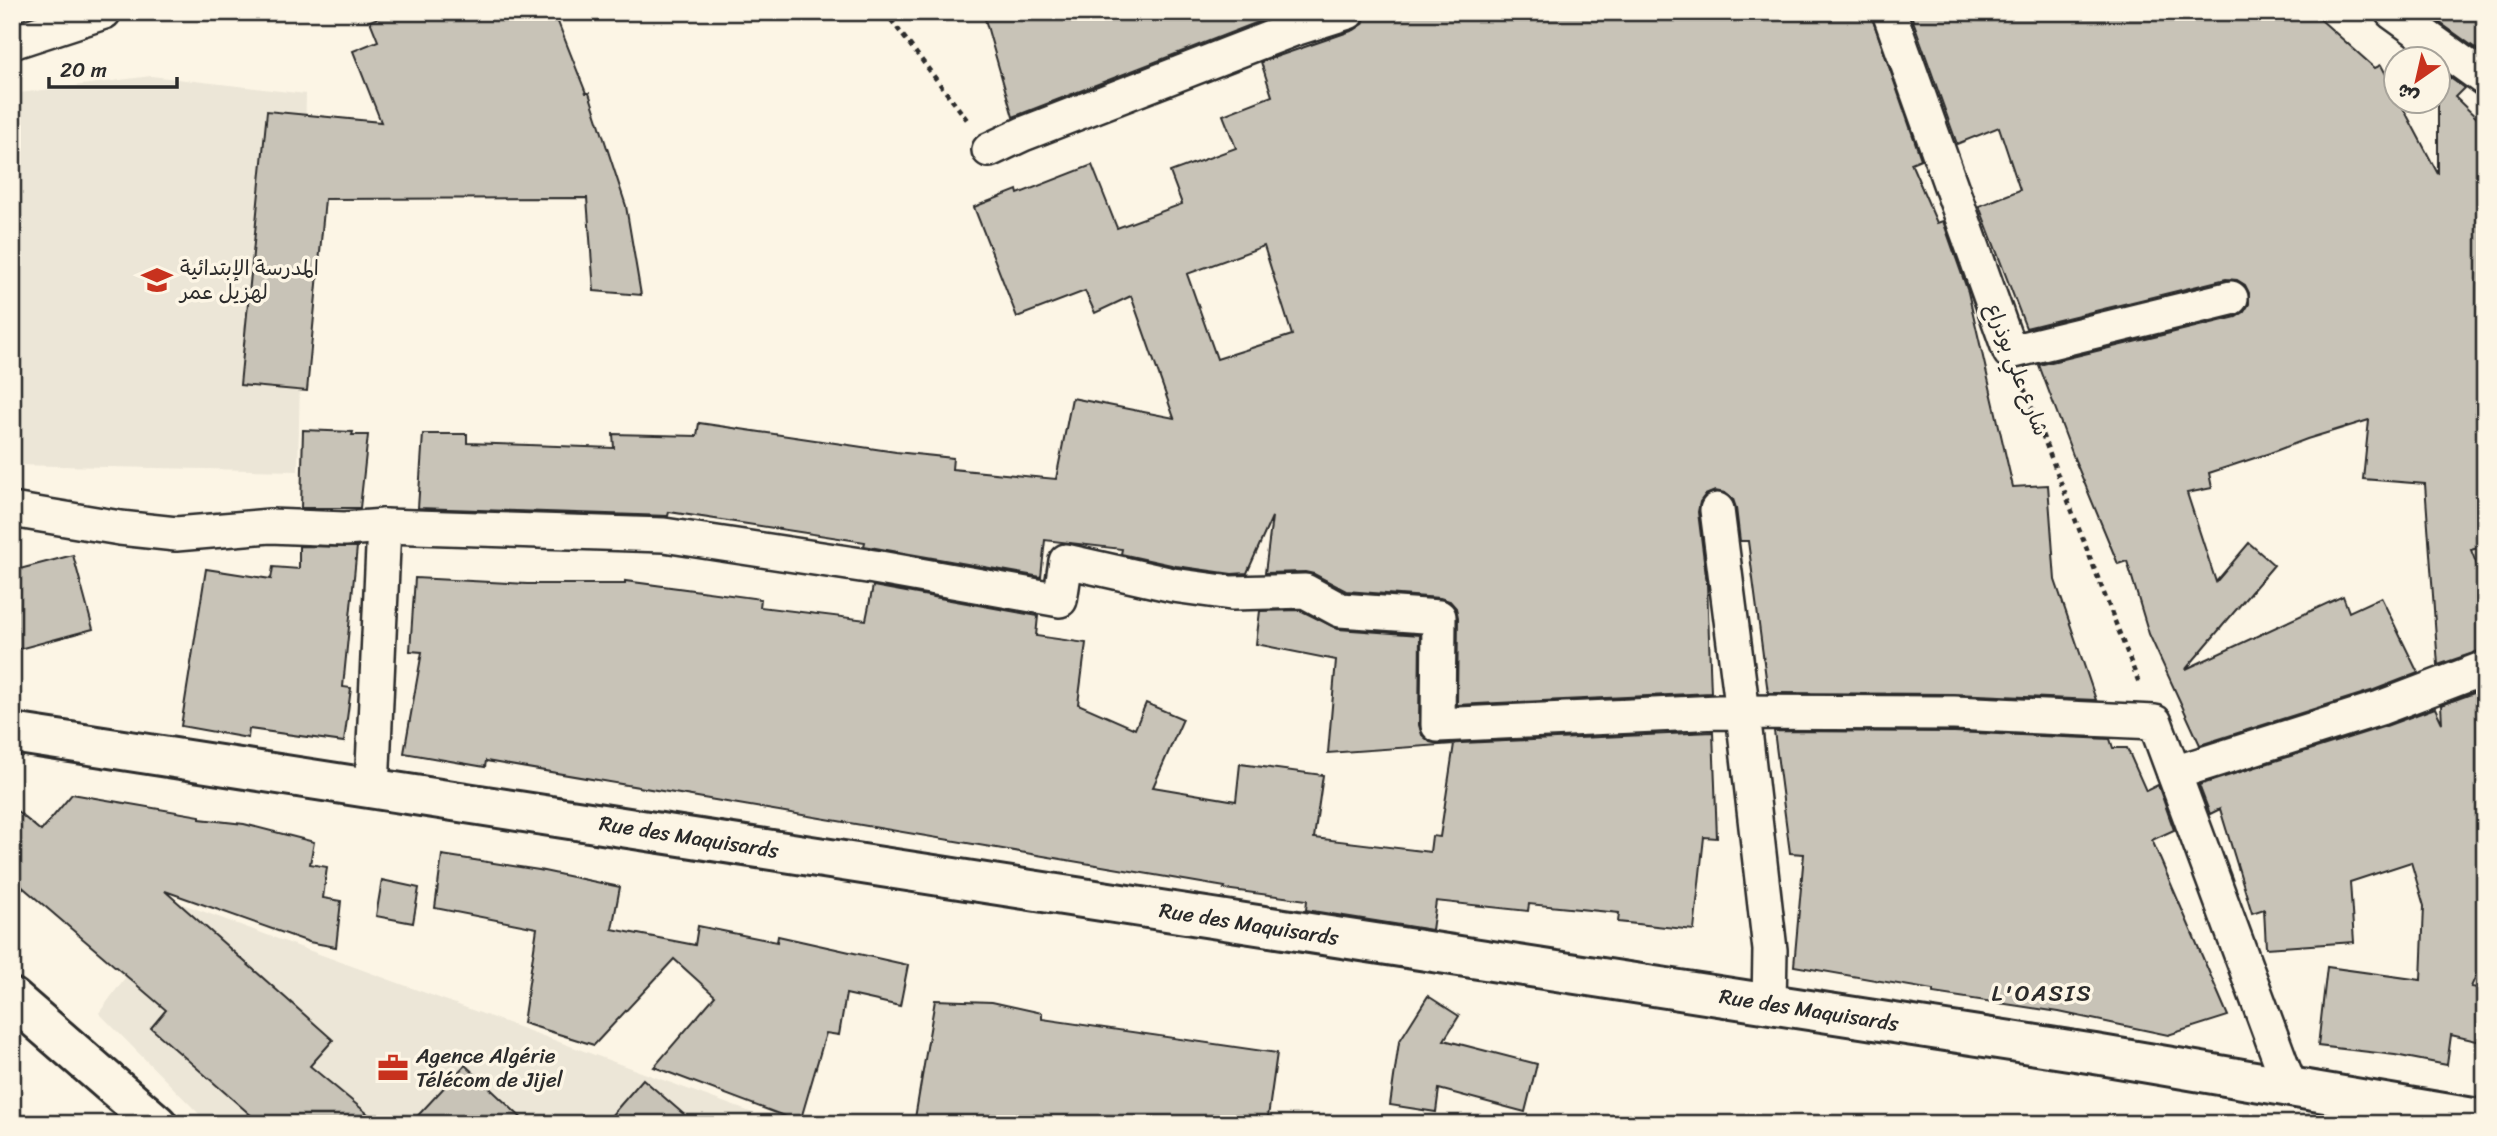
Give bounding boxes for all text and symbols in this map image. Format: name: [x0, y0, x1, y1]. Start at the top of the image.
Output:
scale bar: [49, 46, 177, 90]
north arrow: [2382, 46, 2452, 116]
text: 20 m: [60, 51, 107, 89]
text: ش: [2390, 74, 2426, 113]
place label: المدرسة الإبتدائية لهزيل عمر: [178, 249, 319, 311]
school or university icon: المدرسة الإبتدائية لهزيل عمر: [140, 263, 174, 297]
street label: شارع علي بوذراع: [1974, 297, 2060, 441]
street label: Rue des Maquisards: [597, 804, 782, 870]
street label: Rue des Maquisards: [1157, 891, 1342, 957]
district label: L'OASIS: [1991, 973, 2093, 1014]
street label: Rue des Maquisards: [1717, 977, 1902, 1043]
place label: Agence Algérie Télécom de Jijel: [415, 1037, 564, 1099]
office icon: Agence Algérie Télécom de Jijel: [376, 1051, 410, 1085]

